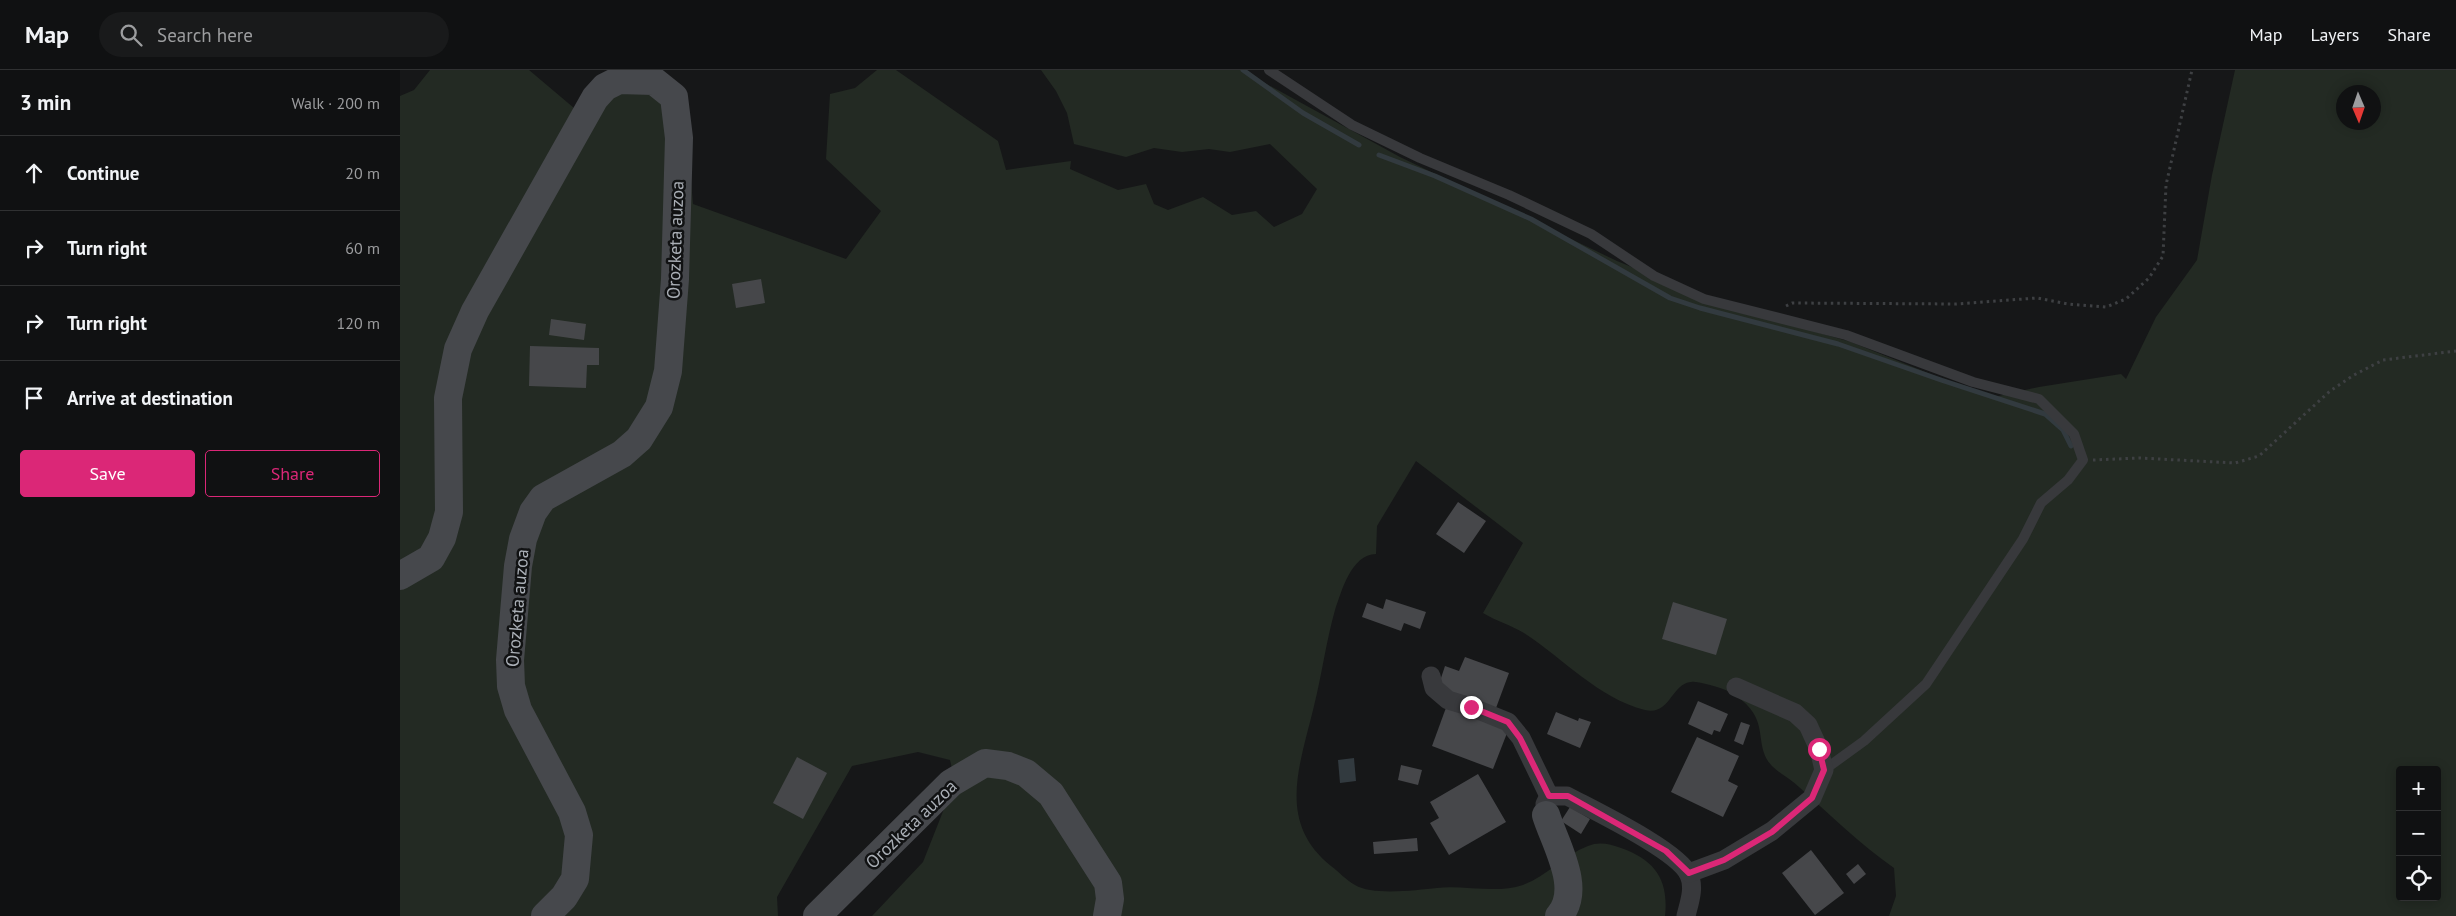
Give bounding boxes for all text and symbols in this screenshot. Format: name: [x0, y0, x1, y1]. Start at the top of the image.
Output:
search box: [99, 12, 449, 57]
text: Map: [25, 19, 69, 50]
icon: search: [117, 21, 145, 49]
text: Search here: [157, 23, 253, 47]
text: Map: [2250, 23, 2282, 46]
text: Layers: [2310, 23, 2359, 46]
text: Share: [2387, 23, 2431, 46]
north arrow: [2336, 85, 2381, 130]
text: 3 min: [20, 89, 71, 116]
text: Walk · 200 m: [291, 93, 380, 113]
icon: ahead: [20, 159, 48, 187]
text: Continue: [67, 161, 139, 185]
text: 20 m: [345, 163, 380, 183]
street label: Orozketa auzoa: [661, 181, 689, 299]
icon: right: [20, 234, 48, 262]
text: Turn right: [67, 236, 147, 260]
text: 60 m: [345, 238, 380, 258]
icon: right: [20, 309, 48, 337]
text: Turn right: [67, 311, 147, 335]
text: 120 m: [337, 313, 380, 333]
icon: arrive: [20, 384, 48, 412]
text: Arrive at destination: [67, 386, 233, 410]
button: Save: [20, 450, 195, 497]
button: Share: [205, 450, 380, 497]
street label: Orozketa auzoa: [500, 548, 534, 668]
route end: [1460, 696, 1483, 719]
route start: [1808, 738, 1831, 761]
map controls: [2396, 766, 2441, 901]
button: +: [2396, 766, 2441, 811]
street label: Orozketa auzoa: [861, 775, 961, 873]
button: −: [2396, 811, 2441, 856]
button: locate: [2396, 856, 2441, 901]

